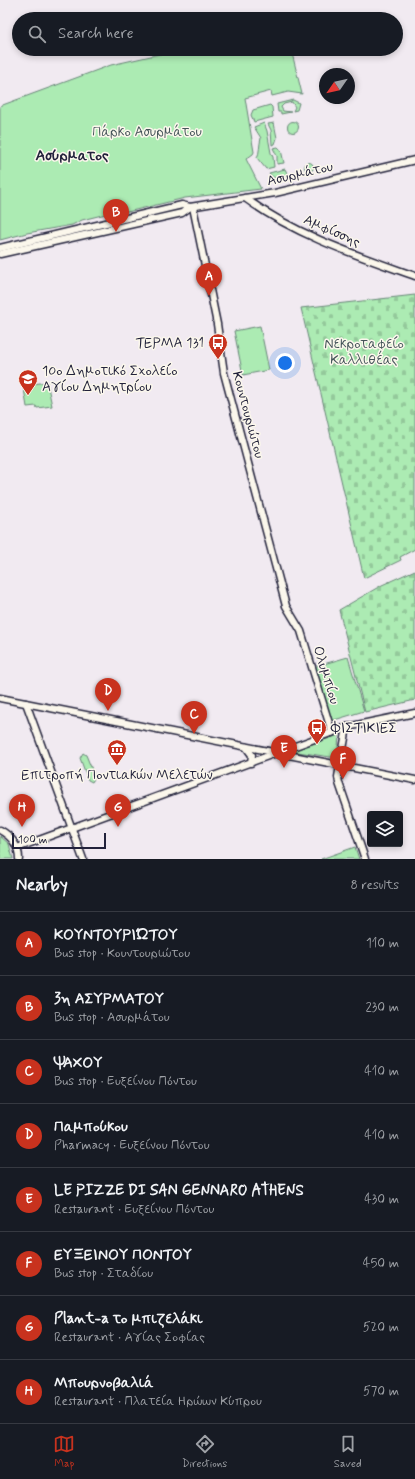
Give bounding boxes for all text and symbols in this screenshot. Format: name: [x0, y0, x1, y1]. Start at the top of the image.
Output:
search box: [12, 12, 403, 56]
icon: search: [26, 23, 48, 45]
text: Search here: [58, 24, 134, 44]
north arrow: [319, 68, 355, 104]
park label: Πάρκο Ασυρμάτου: [92, 123, 202, 141]
district label: Ασύρματος: [36, 146, 109, 166]
street label: Ασυρμάτου: [265, 158, 335, 190]
pin: B: [103, 199, 129, 232]
street label: Αμφίσσης: [301, 211, 363, 251]
pin: A: [196, 263, 222, 296]
bus stop icon: ΤΕΡΜΑ 131: [207, 332, 229, 360]
place label: ΤΕΡΜΑ 131: [136, 334, 204, 352]
park label: Νεκροταφείο Καλλιθέας: [324, 335, 404, 369]
your location: [275, 353, 295, 373]
place label: 10ο Δημοτικό Σχολείο Αγίου Δημητρίου: [42, 362, 177, 396]
school or university icon: 10ο Δημοτικό Σχολείο Αγίου Δημητρίου: [17, 368, 39, 396]
street label: Κουντουριώτου: [228, 370, 268, 460]
street label: Ολυμπίου: [309, 644, 343, 706]
pin: D: [95, 678, 121, 711]
pin: C: [181, 701, 207, 734]
bus stop icon: ΦΙΣΤΙΚΙΕΣ: [306, 717, 328, 745]
place label: ΦΙΣΤΙΚΙΕΣ: [330, 719, 397, 737]
pin: E: [271, 735, 297, 768]
museum icon: Επιτροπή Ποντιακών Μελετών: [106, 738, 128, 766]
pin: F: [330, 746, 356, 779]
place label: Επιτροπή Ποντιακών Μελετών: [21, 766, 213, 784]
pin: H: [9, 794, 35, 827]
pin: G: [105, 794, 131, 827]
map controls: [367, 811, 403, 847]
button: layers: [367, 811, 403, 847]
scale bar: [12, 831, 106, 850]
text: 100 m: [18, 833, 48, 847]
text: Nearby: [16, 874, 68, 896]
text: 8 results: [351, 877, 399, 894]
text: ΚΟΥΝΤΟΥΡΙΏΤΟΥ: [54, 925, 178, 945]
text: A: [25, 935, 33, 952]
text: 110 m: [366, 935, 399, 952]
text: Bus stop · Κουντουριώτου: [54, 945, 190, 962]
text: 3η ΑΣΥΡΜΑΤΟΥ: [54, 989, 164, 1009]
text: B: [25, 999, 33, 1016]
text: 230 m: [365, 999, 399, 1016]
text: Bus stop · Ασυρμάτου: [54, 1009, 170, 1026]
text: ΨΑΧΟΥ: [54, 1053, 102, 1073]
text: C: [24, 1063, 34, 1080]
text: 410 m: [364, 1063, 399, 1080]
text: Bus stop · Ευξείνου Πόντου: [54, 1073, 197, 1090]
text: Παμπούκου: [54, 1117, 128, 1137]
text: D: [25, 1127, 33, 1144]
text: 410 m: [364, 1127, 399, 1144]
text: Pharmacy · Ευξείνου Πόντου: [54, 1137, 210, 1154]
text: LE PIZZE DI SAN GENNARO ATHENS: [54, 1181, 304, 1201]
text: E: [25, 1191, 33, 1208]
text: 430 m: [364, 1191, 399, 1208]
text: Restaurant · Ευξείνου Πόντου: [54, 1201, 214, 1218]
text: ΕΥΞΕΙΝΟΥ ΠΟΝΤΟΥ: [54, 1245, 192, 1265]
text: F: [26, 1255, 32, 1272]
text: 450 m: [363, 1255, 399, 1272]
text: Bus stop · Σταδίου: [54, 1265, 153, 1282]
text: Plant-a το μπιζελάκι: [54, 1309, 202, 1329]
text: G: [25, 1319, 33, 1336]
text: 520 m: [363, 1319, 399, 1336]
text: Restaurant · Αγίας Σοφίας: [54, 1329, 205, 1346]
text: Μπουρνοβαλιά: [54, 1373, 154, 1393]
text: H: [25, 1383, 33, 1400]
text: 570 m: [363, 1383, 399, 1400]
text: Restaurant · Πλατεία Ηρώων Κύπρου: [54, 1393, 262, 1410]
tab: Map: [53, 1433, 75, 1471]
tab: Directions: [182, 1433, 227, 1471]
tab: Saved: [334, 1433, 362, 1471]

